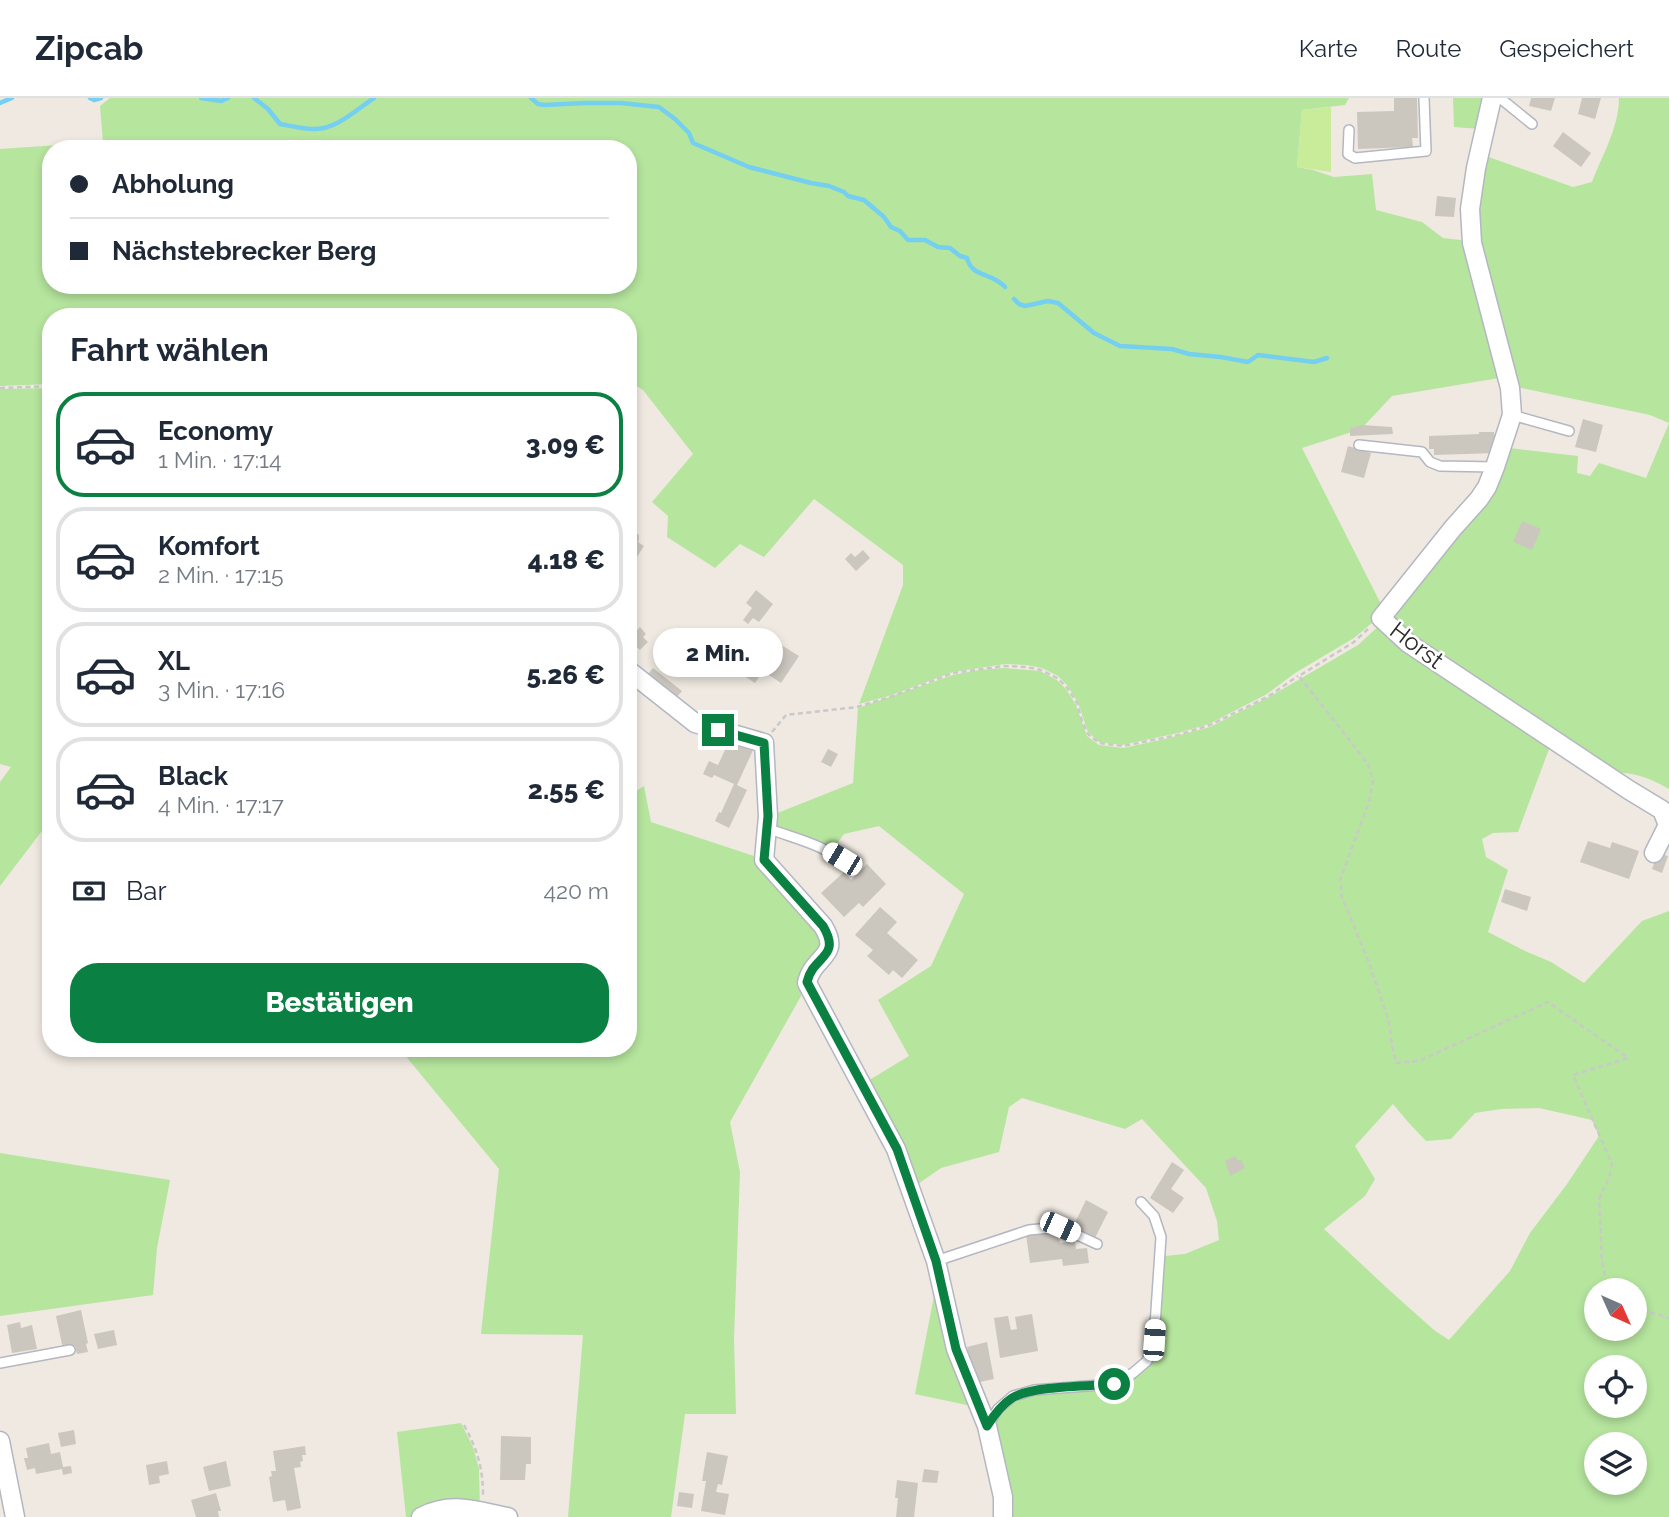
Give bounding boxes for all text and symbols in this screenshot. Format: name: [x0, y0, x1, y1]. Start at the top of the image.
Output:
text: Zipcab: [35, 29, 144, 68]
text: Karte: [1299, 34, 1358, 63]
text: Route: [1396, 34, 1461, 63]
text: Gespeichert: [1499, 34, 1634, 63]
text: Abholung: [112, 169, 234, 199]
text: Nächstebrecker Berg: [112, 236, 377, 266]
text: Fahrt wählen: [70, 331, 269, 368]
icon: car: [74, 413, 137, 476]
text: Economy: [158, 416, 273, 446]
text: 3.09 €: [526, 430, 605, 460]
text: 1 Min. · 17:14: [158, 446, 281, 473]
icon: car: [74, 528, 137, 591]
text: Komfort: [158, 531, 260, 561]
text: 4.18 €: [528, 545, 605, 575]
text: 2 Min. · 17:15: [158, 561, 284, 588]
street label: Horst: [1384, 615, 1450, 675]
callout: 2 Min.: [653, 628, 783, 678]
text: 2 Min.: [686, 639, 750, 666]
icon: car: [74, 643, 137, 706]
text: XL: [158, 646, 190, 676]
text: 5.26 €: [527, 660, 605, 690]
text: 3 Min. · 17:16: [158, 676, 285, 703]
route end: [702, 714, 734, 746]
icon: car: [74, 758, 137, 821]
text: Black: [158, 761, 228, 791]
text: 2.55 €: [528, 775, 605, 805]
text: 4 Min. · 17:17: [158, 791, 284, 818]
car: [819, 839, 866, 879]
icon: cash: [70, 872, 108, 910]
text: Bar: [126, 876, 167, 906]
text: 420 m: [543, 877, 609, 904]
button: Bestätigen: [70, 963, 609, 1043]
car: [1037, 1209, 1084, 1245]
north arrow: [1584, 1278, 1647, 1340]
map controls: [1584, 1278, 1647, 1495]
car: [1143, 1318, 1166, 1362]
button: locate: [1584, 1355, 1647, 1418]
route start: [1098, 1368, 1130, 1400]
button: layers: [1584, 1432, 1647, 1495]

